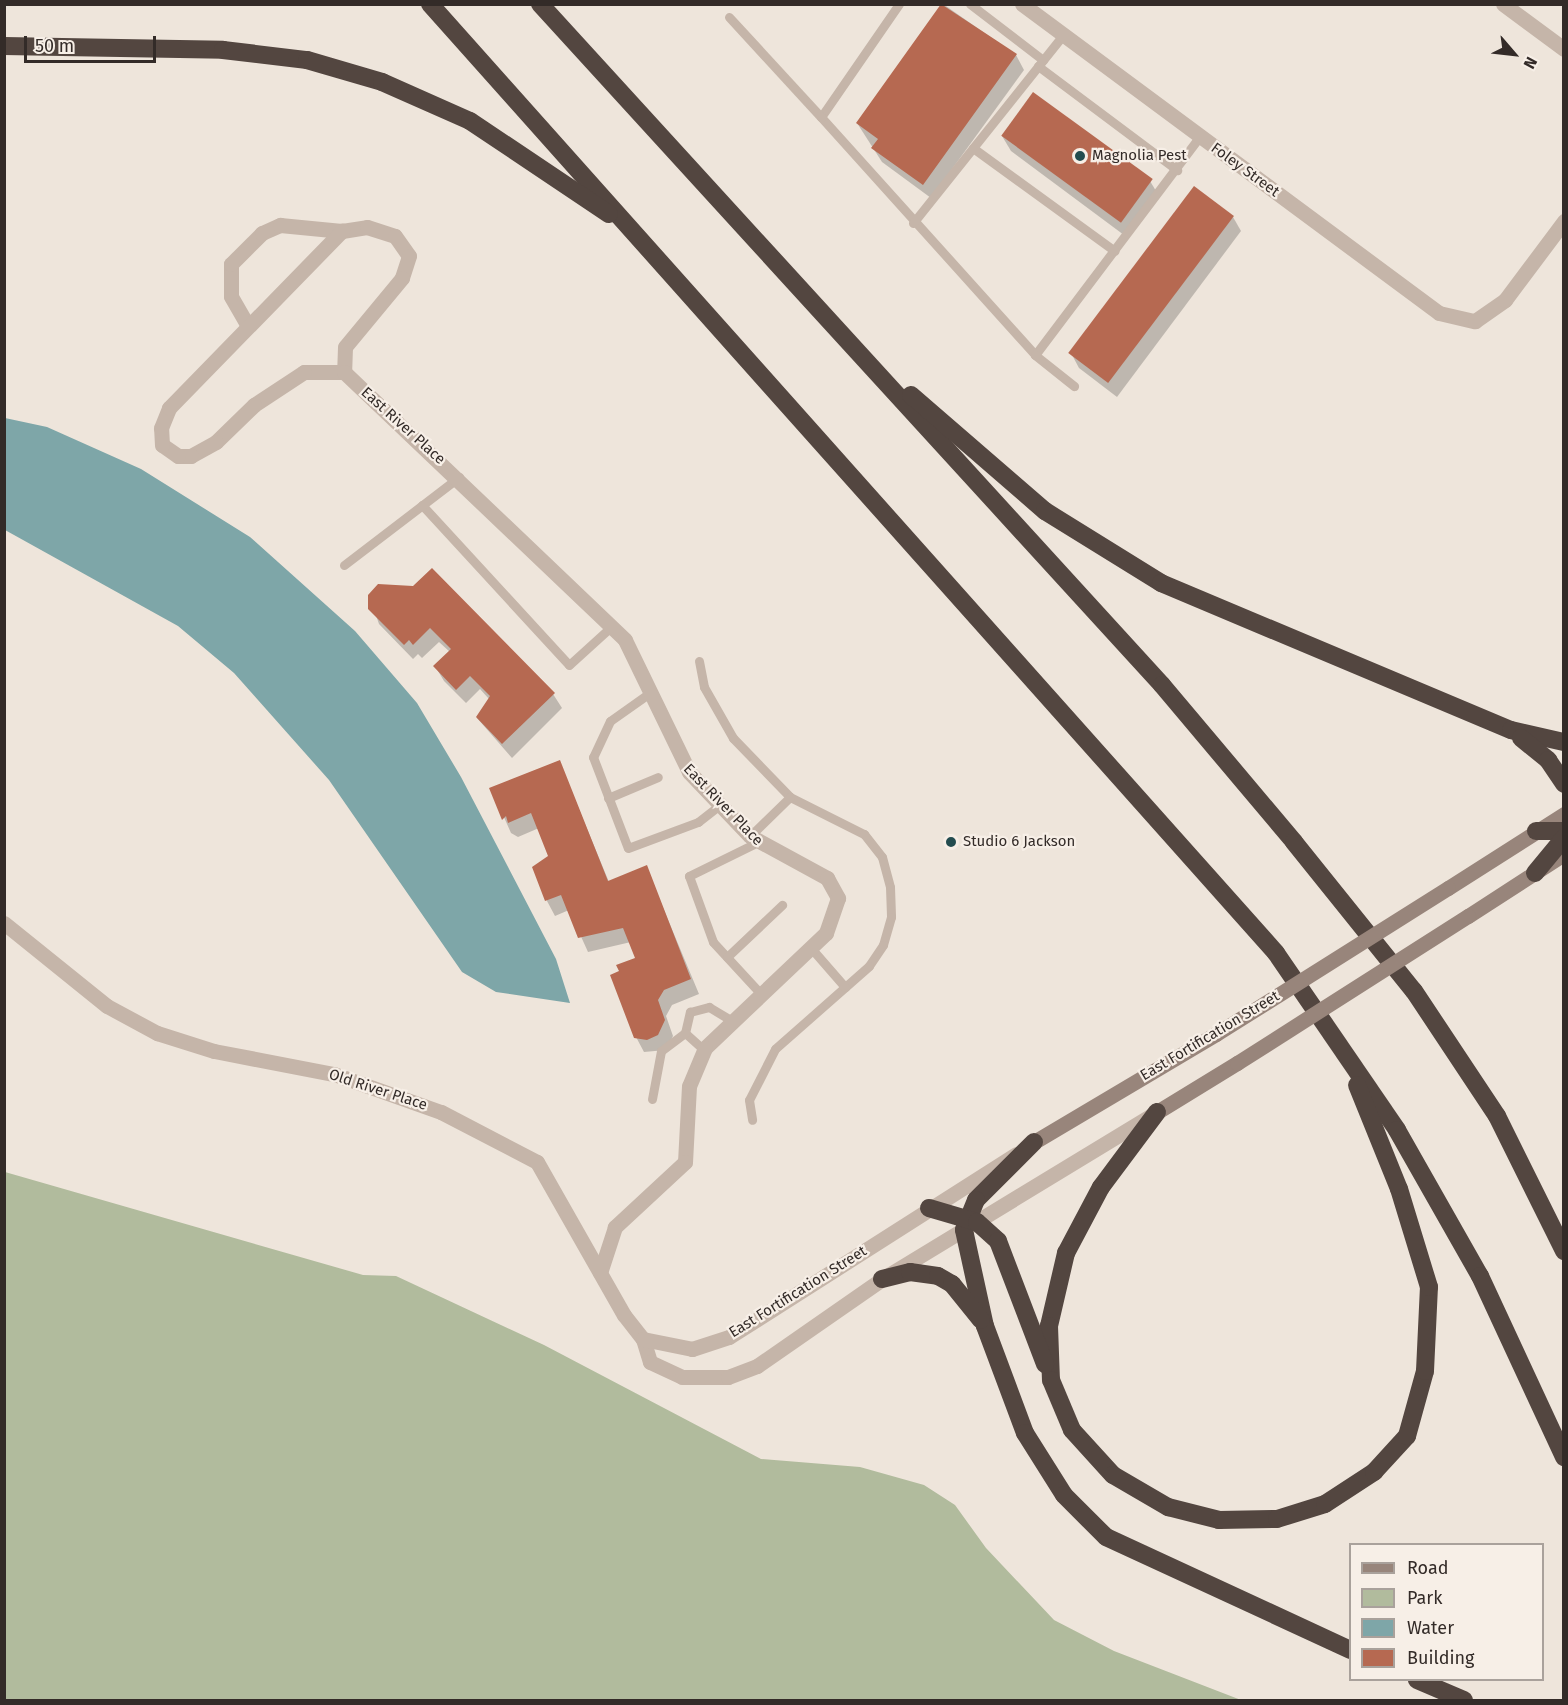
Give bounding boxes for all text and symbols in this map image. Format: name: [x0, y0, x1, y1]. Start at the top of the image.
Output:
scale bar: [27, 24, 159, 62]
north arrow: [1484, 24, 1544, 84]
text: 50 m: [35, 35, 74, 57]
text: N: [1519, 54, 1541, 72]
street label: Foley Street: [1207, 139, 1283, 201]
place label: Magnolia Pest: [1092, 147, 1187, 165]
marker: Magnolia Pest: [1073, 149, 1087, 163]
street label: East River Place: [357, 384, 449, 468]
street label: East River Place: [679, 760, 767, 850]
place label: Studio 6 Jackson: [963, 833, 1075, 851]
marker: Studio 6 Jackson: [944, 835, 958, 849]
street label: East Fortification Street: [1137, 987, 1283, 1085]
street label: Old River Place: [327, 1066, 429, 1114]
street label: East Fortification Street: [726, 1242, 870, 1342]
legend: [1349, 1543, 1544, 1681]
text: Road: [1407, 1557, 1449, 1579]
text: Park: [1407, 1587, 1442, 1609]
text: Water: [1407, 1617, 1454, 1639]
text: Building: [1407, 1647, 1474, 1669]

